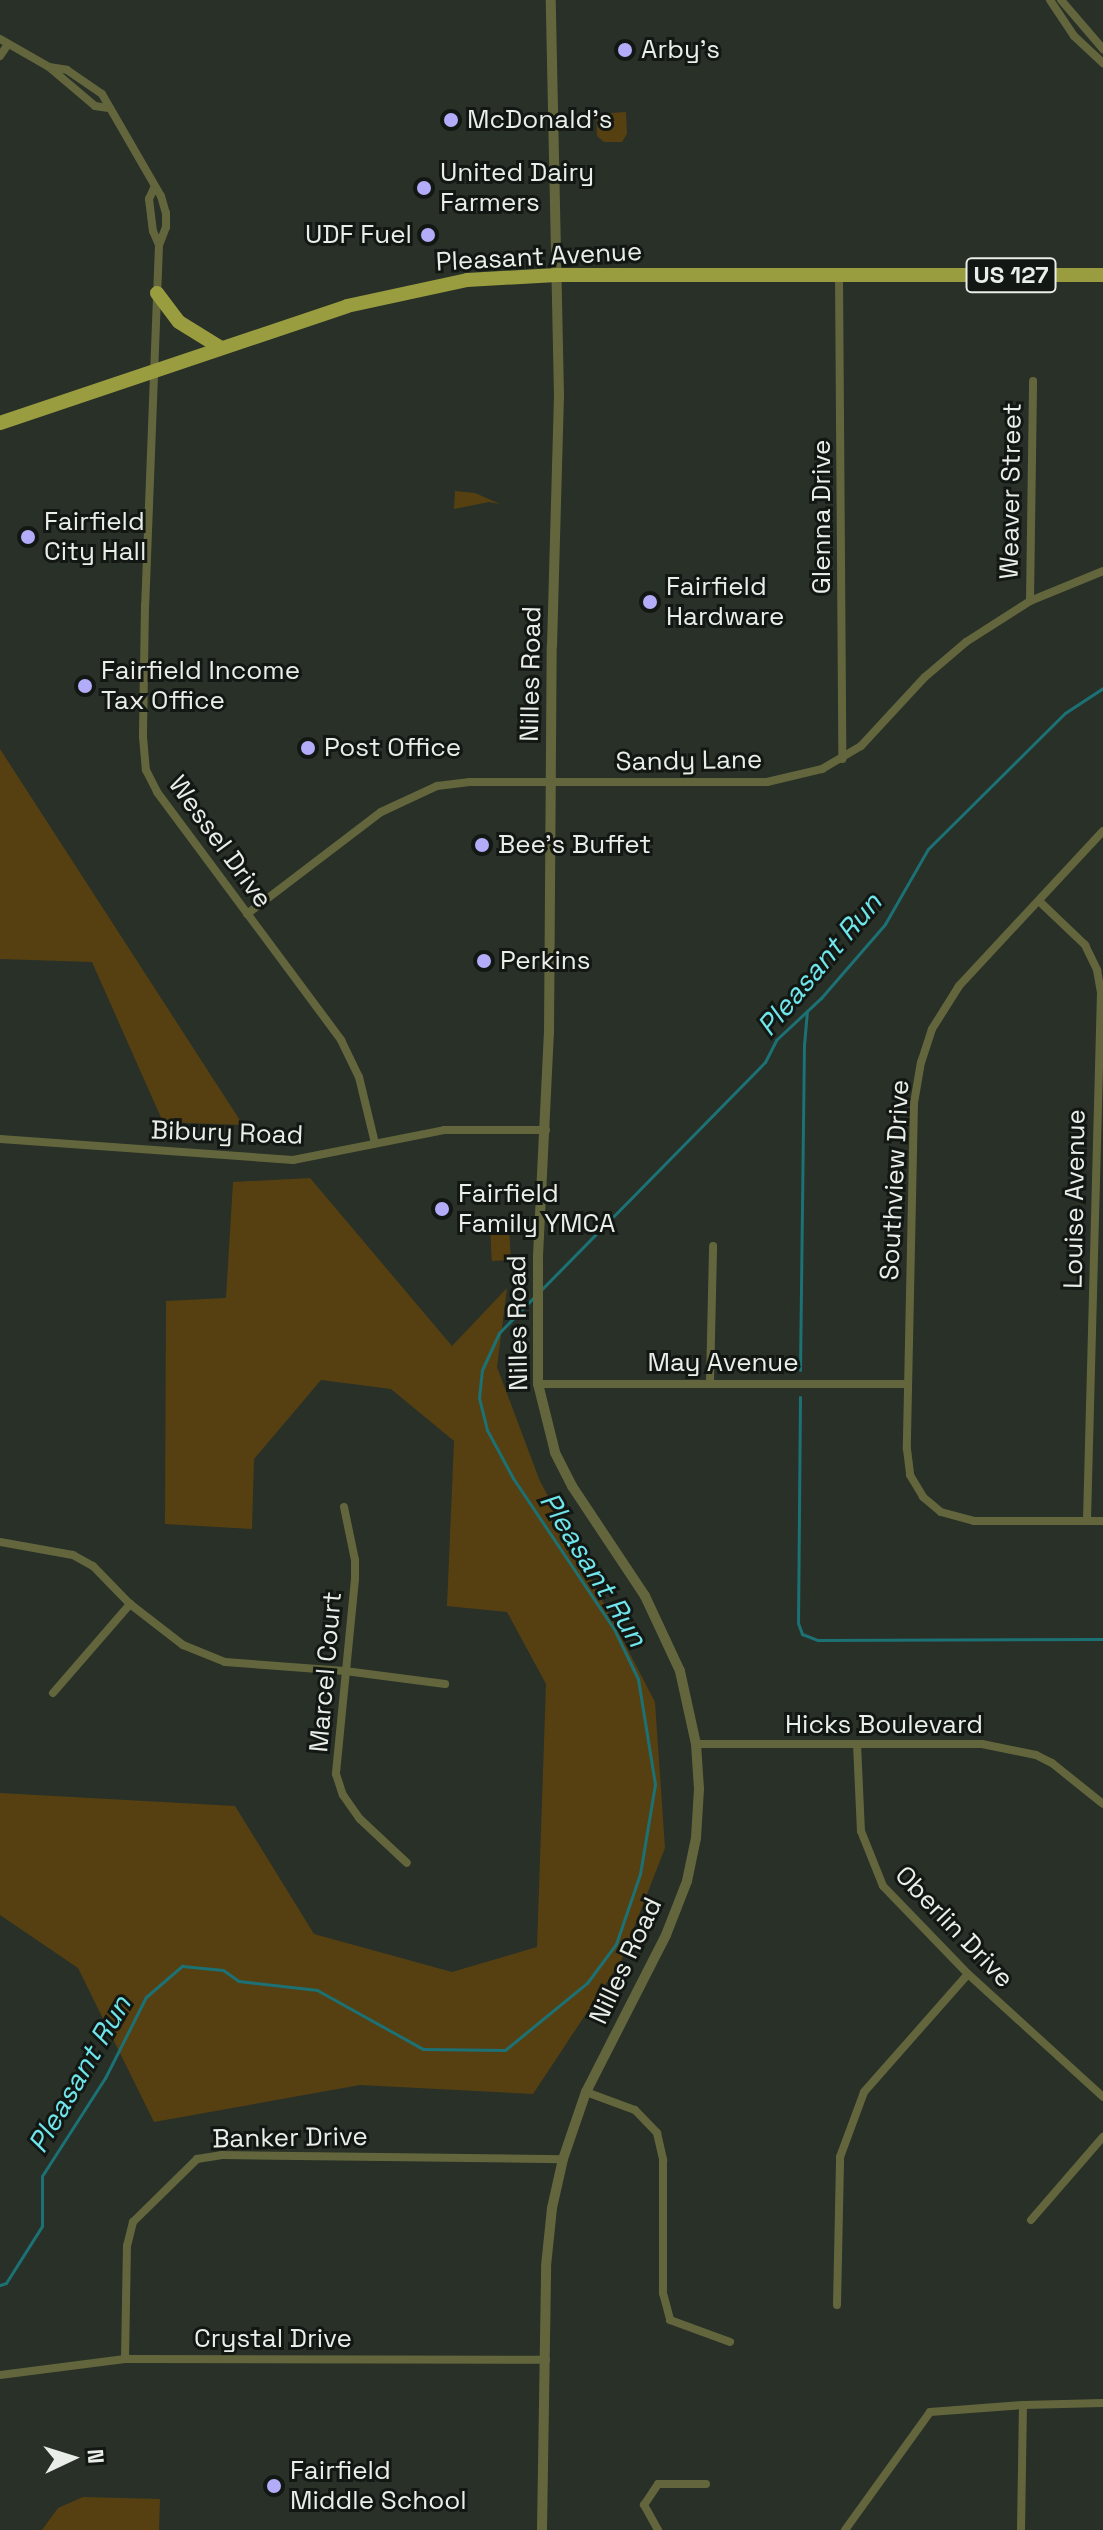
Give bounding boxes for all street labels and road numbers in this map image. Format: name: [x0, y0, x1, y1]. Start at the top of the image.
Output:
street label: Pleasant Avenue: [435, 236, 643, 278]
road number: US 127: [965, 255, 1057, 295]
street label: Weaver Street: [994, 402, 1028, 580]
street label: Glenna Drive: [806, 440, 838, 594]
street label: Nilles Road: [514, 606, 548, 742]
street label: Sandy Lane: [615, 744, 763, 778]
street label: Wessel Drive: [162, 770, 278, 914]
street label: Southview Drive: [874, 1079, 916, 1281]
street label: Louise Avenue: [1058, 1109, 1092, 1289]
street label: Bibury Road: [150, 1115, 304, 1151]
street label: Nilles Road: [501, 1255, 535, 1391]
street label: May Avenue: [647, 1347, 799, 1379]
street label: Marcel Court: [303, 1590, 349, 1754]
street label: Hicks Boulevard: [785, 1709, 983, 1741]
street label: Oberlin Drive: [888, 1860, 1020, 1994]
street label: Nilles Road: [583, 1893, 669, 2029]
street label: Banker Drive: [212, 2121, 368, 2155]
street label: Crystal Drive: [194, 2323, 352, 2355]

